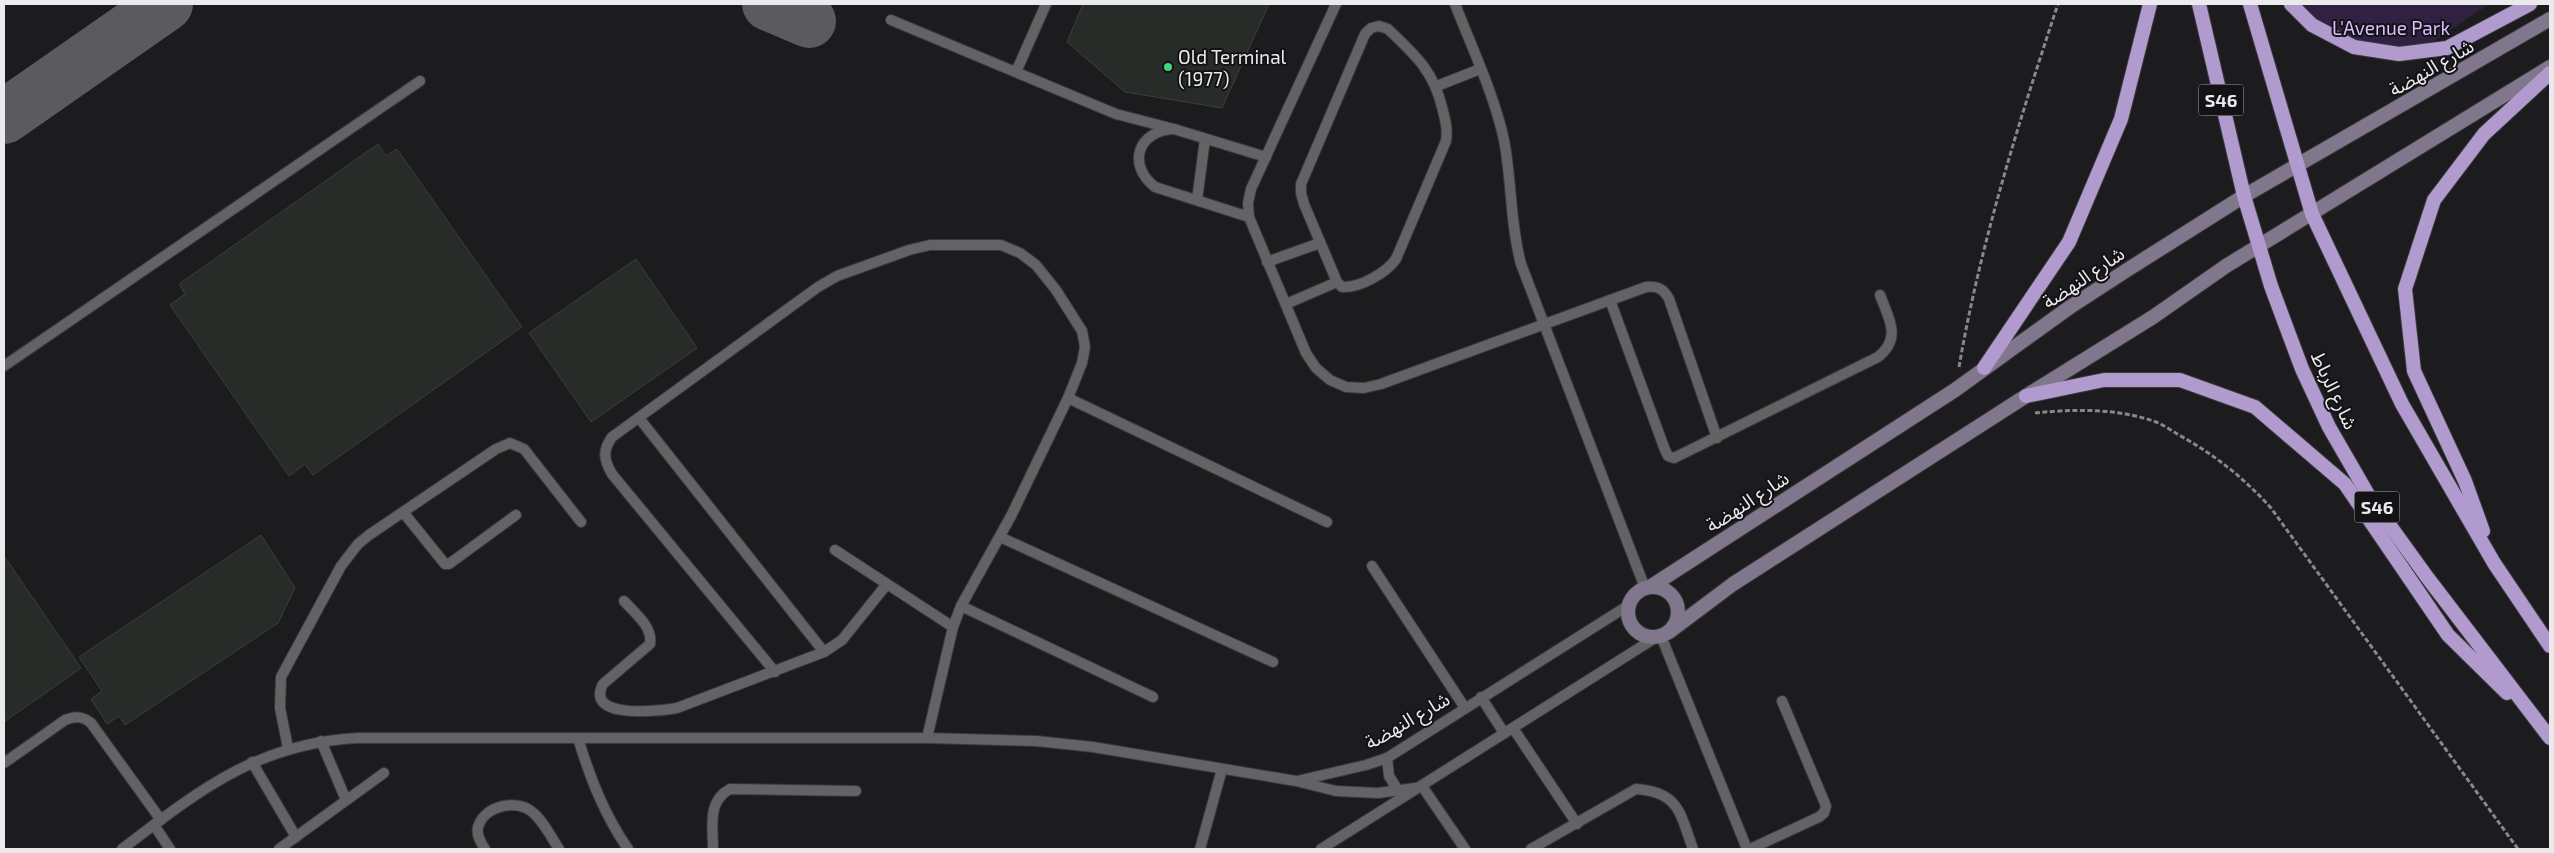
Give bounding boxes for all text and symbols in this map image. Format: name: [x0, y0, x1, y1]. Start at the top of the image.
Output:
park label: L'Avenue Park: [2332, 16, 2450, 39]
street label: شارع النهضة: [2384, 34, 2479, 103]
place label: Old Terminal (1977): [1178, 45, 1287, 90]
marker: Old Terminal (1977): [1162, 61, 1174, 73]
road number: S46: [2198, 84, 2244, 116]
street label: شارع النهضة: [2038, 241, 2130, 315]
street label: شارع الرباط: [2304, 347, 2363, 434]
street label: شارع النهضة: [1701, 466, 1794, 539]
road number: S46: [2354, 492, 2400, 522]
street label: شارع النهضة: [1360, 687, 1455, 756]

